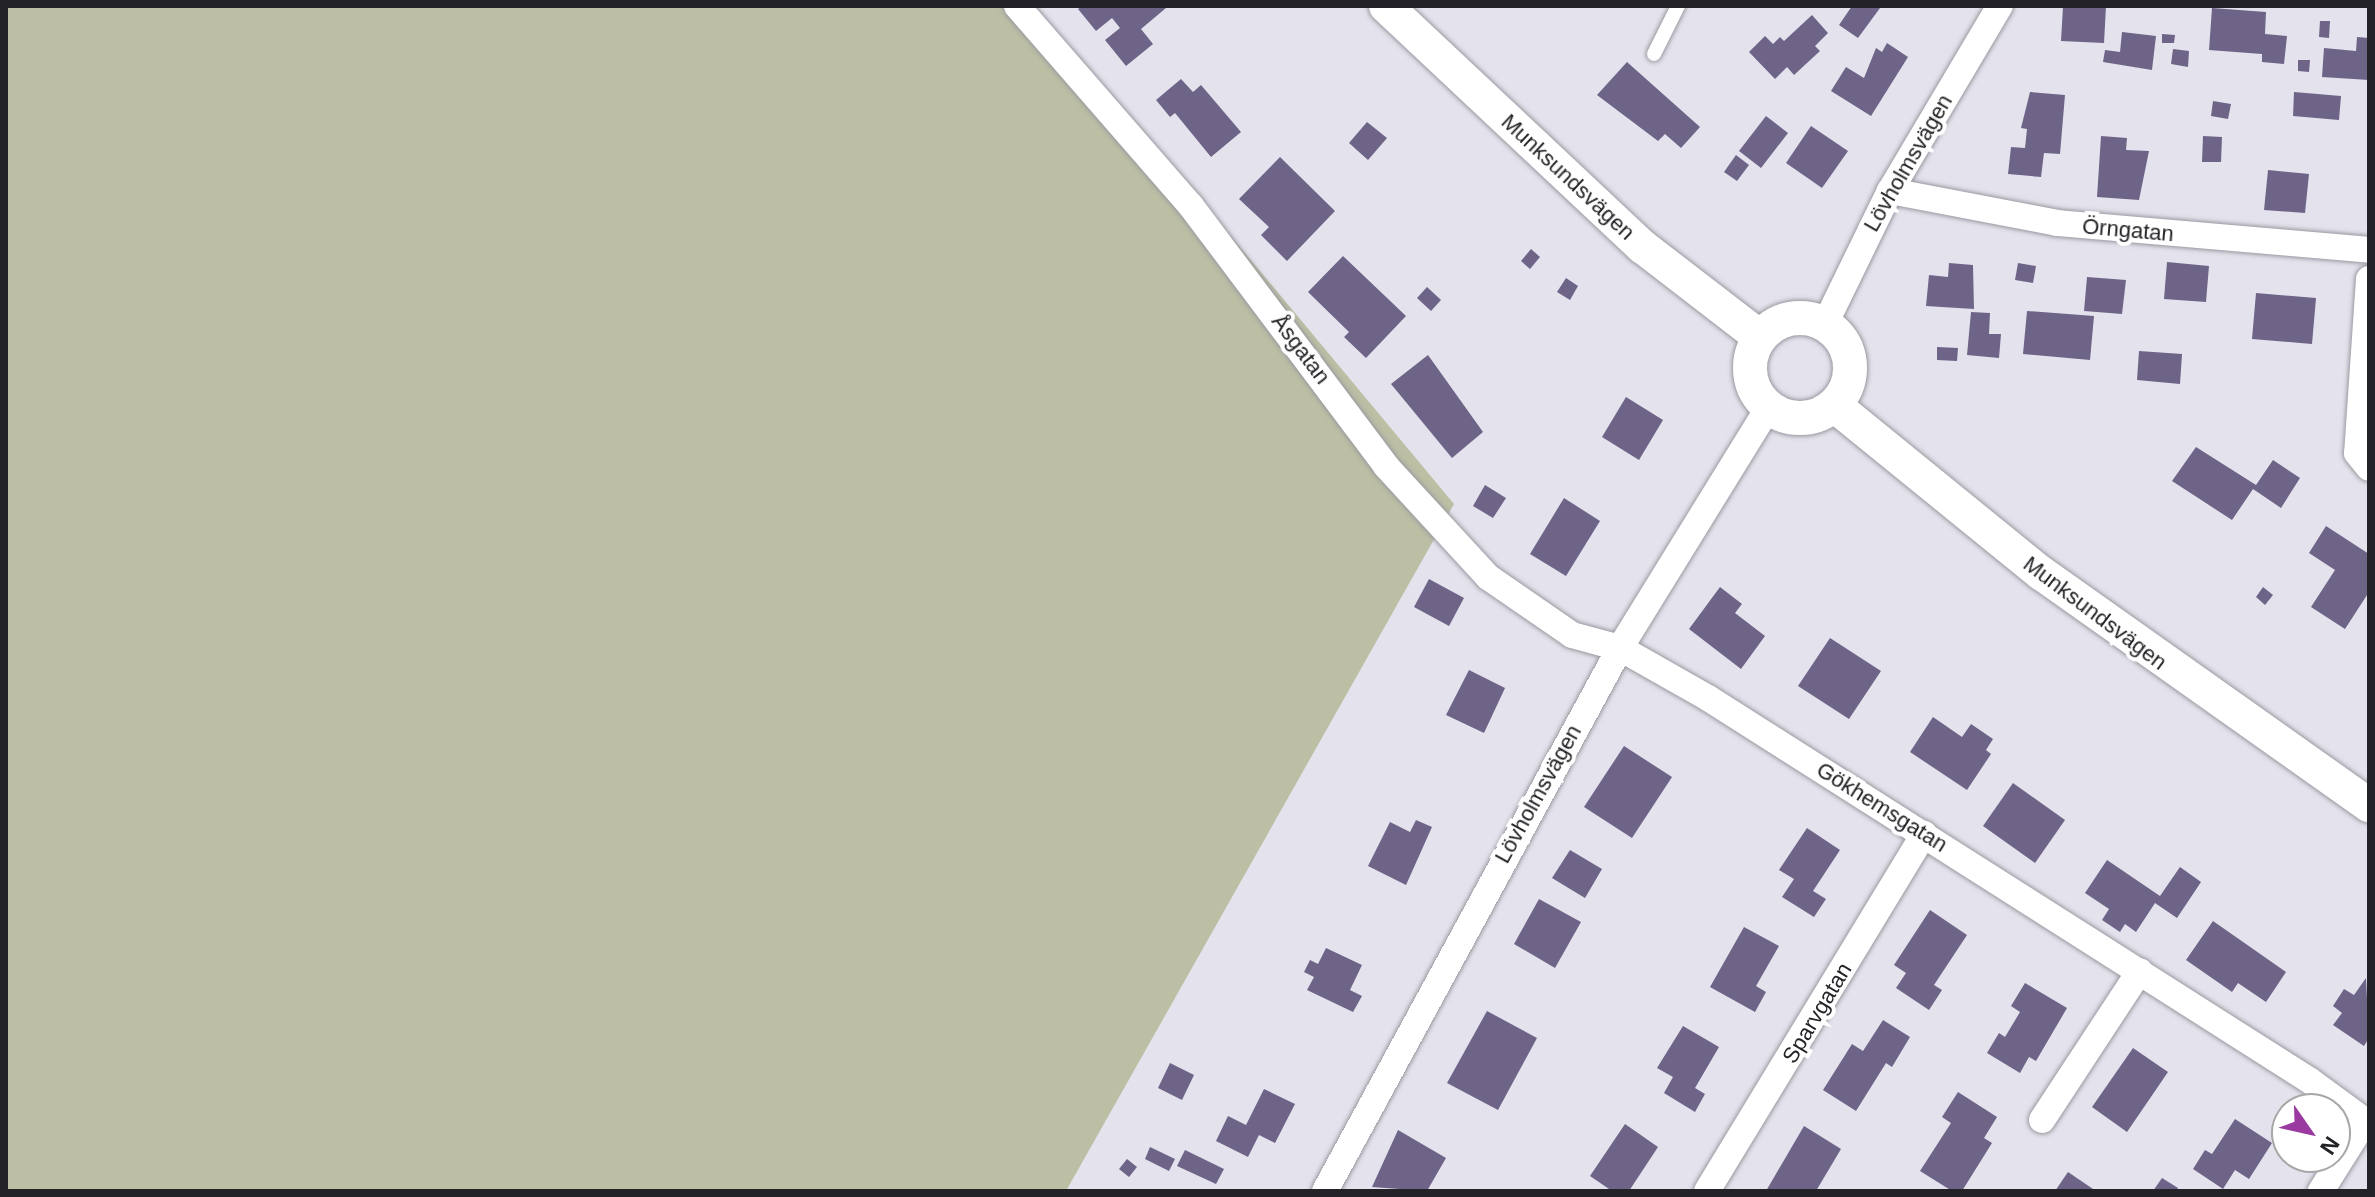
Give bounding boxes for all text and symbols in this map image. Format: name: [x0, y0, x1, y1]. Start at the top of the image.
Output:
street label: Lövholmsvägen: [1858, 90, 1958, 236]
street label: Munksundsvägen: [1496, 109, 1640, 245]
street label: Örngatan: [2081, 213, 2175, 247]
street label: Åsgatan: [1266, 309, 1336, 389]
street label: Munksundsvägen: [2018, 551, 2172, 675]
street label: Lövholmsvägen: [1489, 720, 1587, 868]
street label: Gökhemsgatan: [1812, 756, 1952, 858]
street label: Sparvgatan: [1777, 958, 1857, 1068]
north arrow: [2271, 1093, 2351, 1173]
text: N: [2315, 1132, 2344, 1159]

